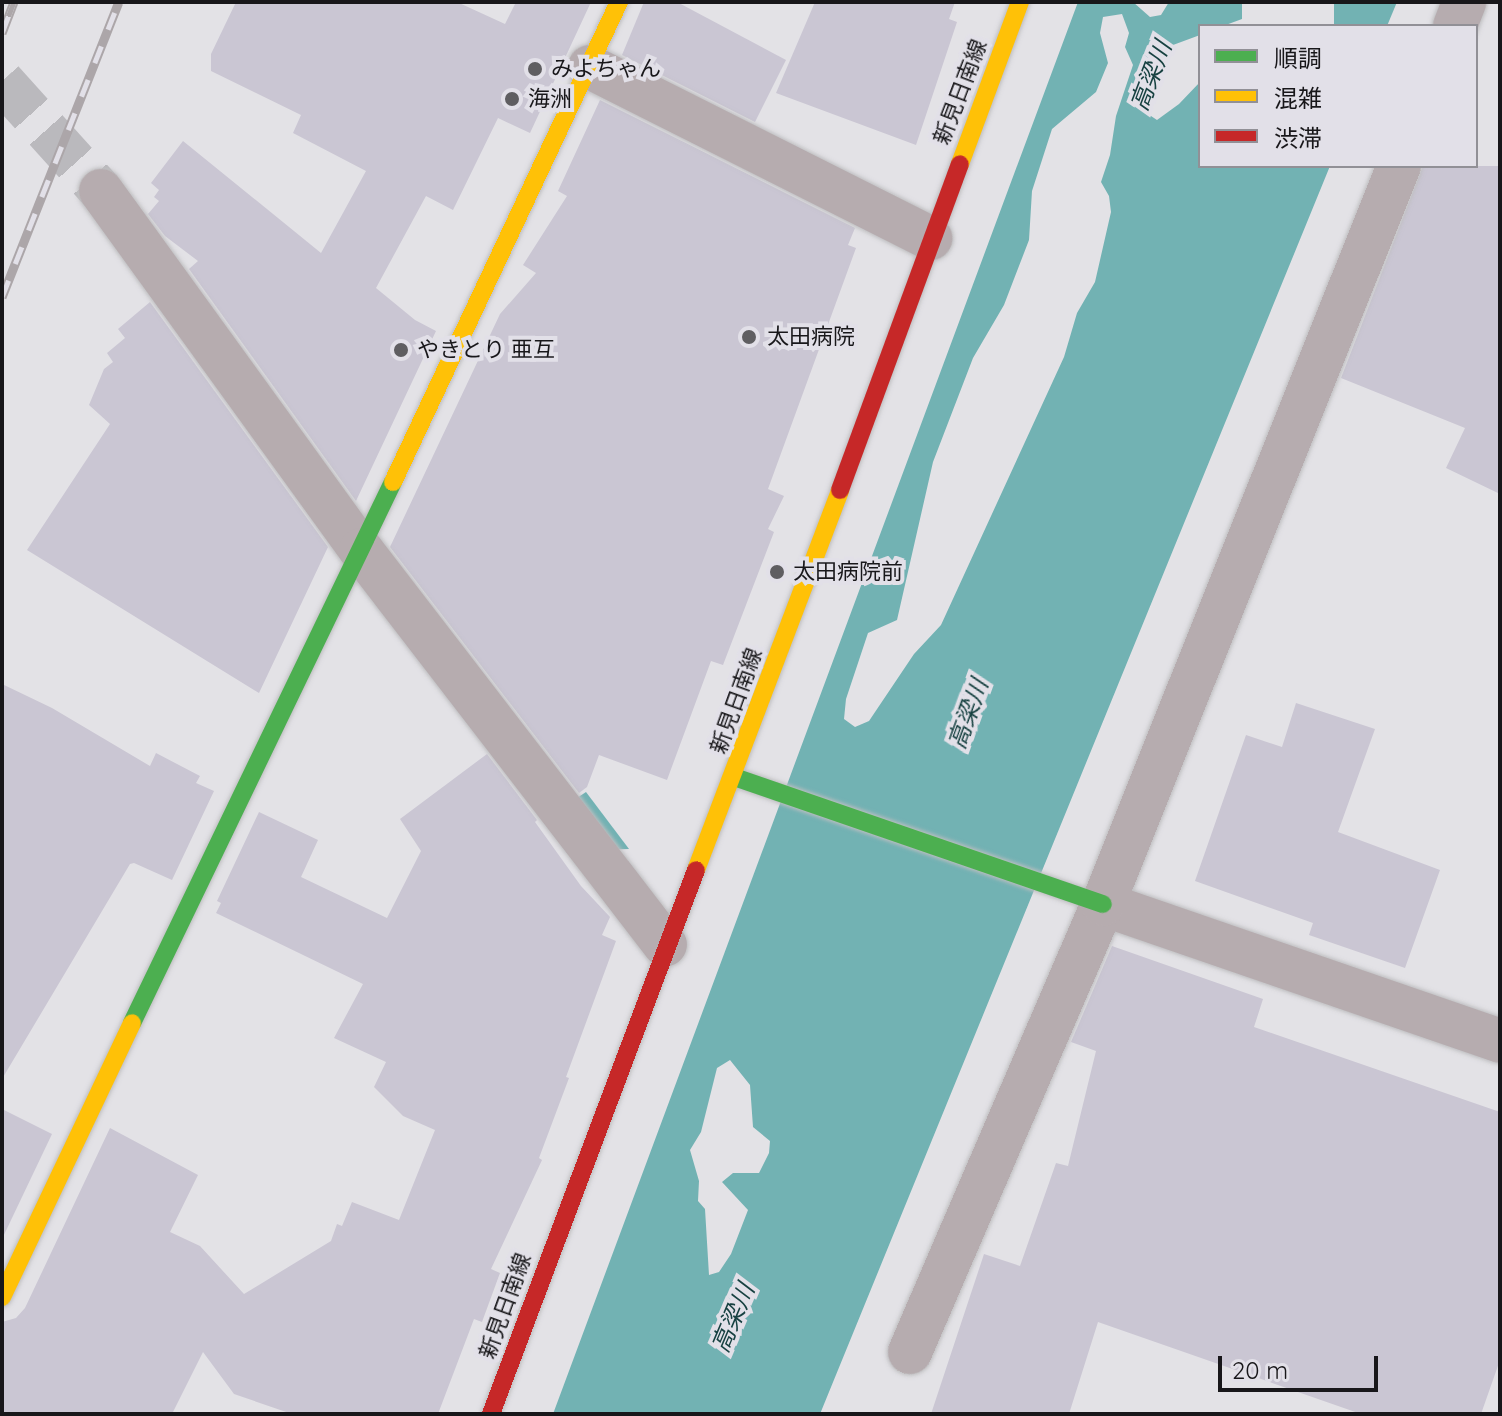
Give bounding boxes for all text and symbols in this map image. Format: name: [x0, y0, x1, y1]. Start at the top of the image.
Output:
legend: [1198, 24, 1478, 168]
street label: 新見日南線: [928, 36, 992, 148]
water label: 高梁川: [1125, 37, 1177, 115]
text: 順調: [1274, 43, 1322, 73]
place label: みよちゃん: [551, 56, 661, 82]
marker: みよちゃん: [526, 60, 544, 78]
text: 混雑: [1274, 83, 1322, 113]
place label: 海洲: [528, 86, 572, 112]
marker: 海洲: [503, 90, 521, 108]
text: 渋滞: [1274, 123, 1322, 153]
place label: 太田病院: [767, 324, 855, 350]
marker: 太田病院: [738, 326, 760, 348]
place label: やきとり 亜互: [417, 337, 555, 363]
marker: やきとり 亜互: [392, 341, 410, 359]
place label: 太田病院前: [793, 559, 903, 585]
marker: 太田病院前: [768, 563, 786, 581]
street label: 新見日南線: [705, 645, 767, 757]
water label: 高梁川: [942, 675, 994, 753]
street label: 新見日南線: [474, 1250, 536, 1362]
water label: 高梁川: [706, 1279, 760, 1357]
scale bar: [1222, 1340, 1382, 1390]
text: 20 m: [1232, 1355, 1288, 1385]

